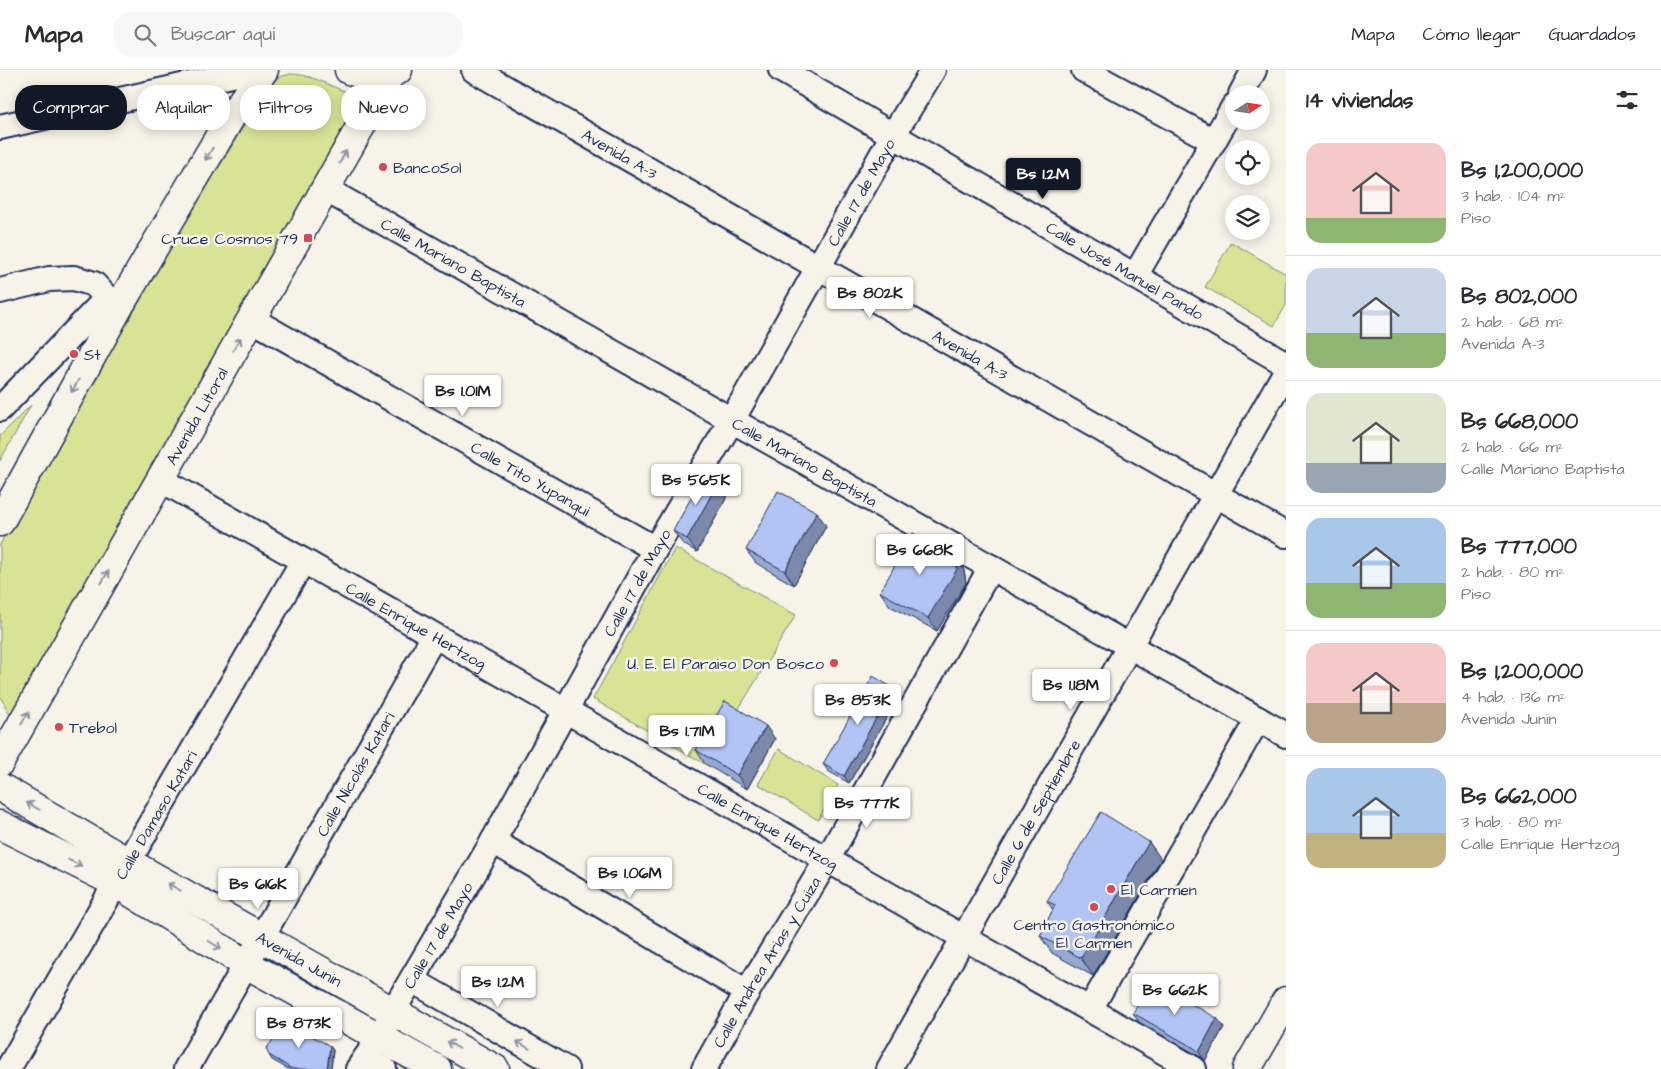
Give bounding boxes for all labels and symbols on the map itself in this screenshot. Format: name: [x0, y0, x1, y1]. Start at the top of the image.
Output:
north arrow: [1225, 85, 1270, 130]
street label: Avenida A-3: [577, 124, 661, 185]
street label: Calle 17 de Mayo: [822, 135, 901, 250]
one-way arrow: [203, 147, 213, 161]
one-way arrow: [338, 151, 348, 165]
place label: BancoSol: [393, 157, 461, 179]
pin: Bs 1.2M: [997, 158, 1089, 200]
marker: BancoSol: [377, 161, 389, 173]
street label: Calle Mariano Baptista: [377, 213, 530, 313]
street label: Calle José Manuel Pando: [1042, 217, 1207, 326]
place label: Cruce Cosmos 79: [161, 228, 298, 250]
marker: Cruce Cosmos 79: [302, 232, 314, 244]
pin: Bs 802K: [824, 276, 916, 319]
street label: Avenida A-3: [928, 325, 1012, 385]
one-way arrow: [232, 338, 242, 352]
place label: St: [84, 344, 101, 366]
marker: St: [68, 348, 80, 360]
street label: Avenida Litoral: [161, 364, 234, 469]
pin: Bs 1.01M: [411, 374, 515, 417]
one-way arrow: [70, 379, 80, 394]
street label: Calle Mariano Baptista: [728, 413, 881, 513]
street label: Calle Tito Yupanqui: [467, 436, 595, 522]
pin: Bs 565K: [650, 464, 742, 506]
street label: Calle 17 de Mayo: [599, 525, 677, 641]
pin: Bs 668K: [874, 534, 966, 576]
one-way arrow: [101, 570, 110, 585]
street label: Calle Enrique Hertzog: [341, 577, 490, 676]
place label: U. E. El Paraiso Don Bosco: [627, 653, 824, 675]
marker: U. E. El Paraiso Don Bosco: [828, 657, 840, 669]
pin: Bs 1.18M: [1019, 668, 1123, 711]
pin: Bs 853K: [812, 684, 904, 726]
street label: Calle Nicolás Katari: [312, 708, 400, 841]
one-way arrow: [20, 712, 30, 726]
pin: Bs 1.71M: [635, 714, 739, 757]
place label: Trebol: [69, 717, 117, 739]
marker: Trebol: [53, 721, 65, 733]
street label: Calle 6 de Septiembre: [986, 735, 1086, 889]
street label: Calle Damaso Katari: [110, 746, 203, 884]
street label: Calle Enrique Hertzog: [693, 778, 842, 876]
pin: Bs 777K: [821, 786, 913, 829]
one-way arrow: [27, 801, 41, 811]
pin: Bs 1.06M: [578, 856, 682, 899]
one-way arrow: [67, 859, 82, 868]
pin: Bs 616K: [212, 868, 304, 910]
street label: Calle Andrea Arias y Cuiza: [708, 873, 826, 1052]
street label: Calle 17 de Mayo: [399, 878, 479, 993]
place label: El Carmen: [1121, 879, 1197, 901]
one-way arrow: [168, 882, 182, 892]
marker: El Carmen: [1105, 883, 1117, 895]
marker: Centro Gastronómico El Carmen: [1088, 901, 1100, 913]
place label: Centro Gastronómico El Carmen: [1013, 914, 1175, 954]
street label: Avenida Junin: [252, 926, 346, 992]
one-way arrow: [208, 940, 222, 950]
pin: Bs 1.2M: [452, 966, 544, 1008]
pin: Bs 662K: [1129, 974, 1221, 1016]
pin: Bs 873K: [253, 1006, 345, 1049]
one-way arrow: [446, 1039, 460, 1049]
one-way arrow: [517, 1039, 531, 1049]

